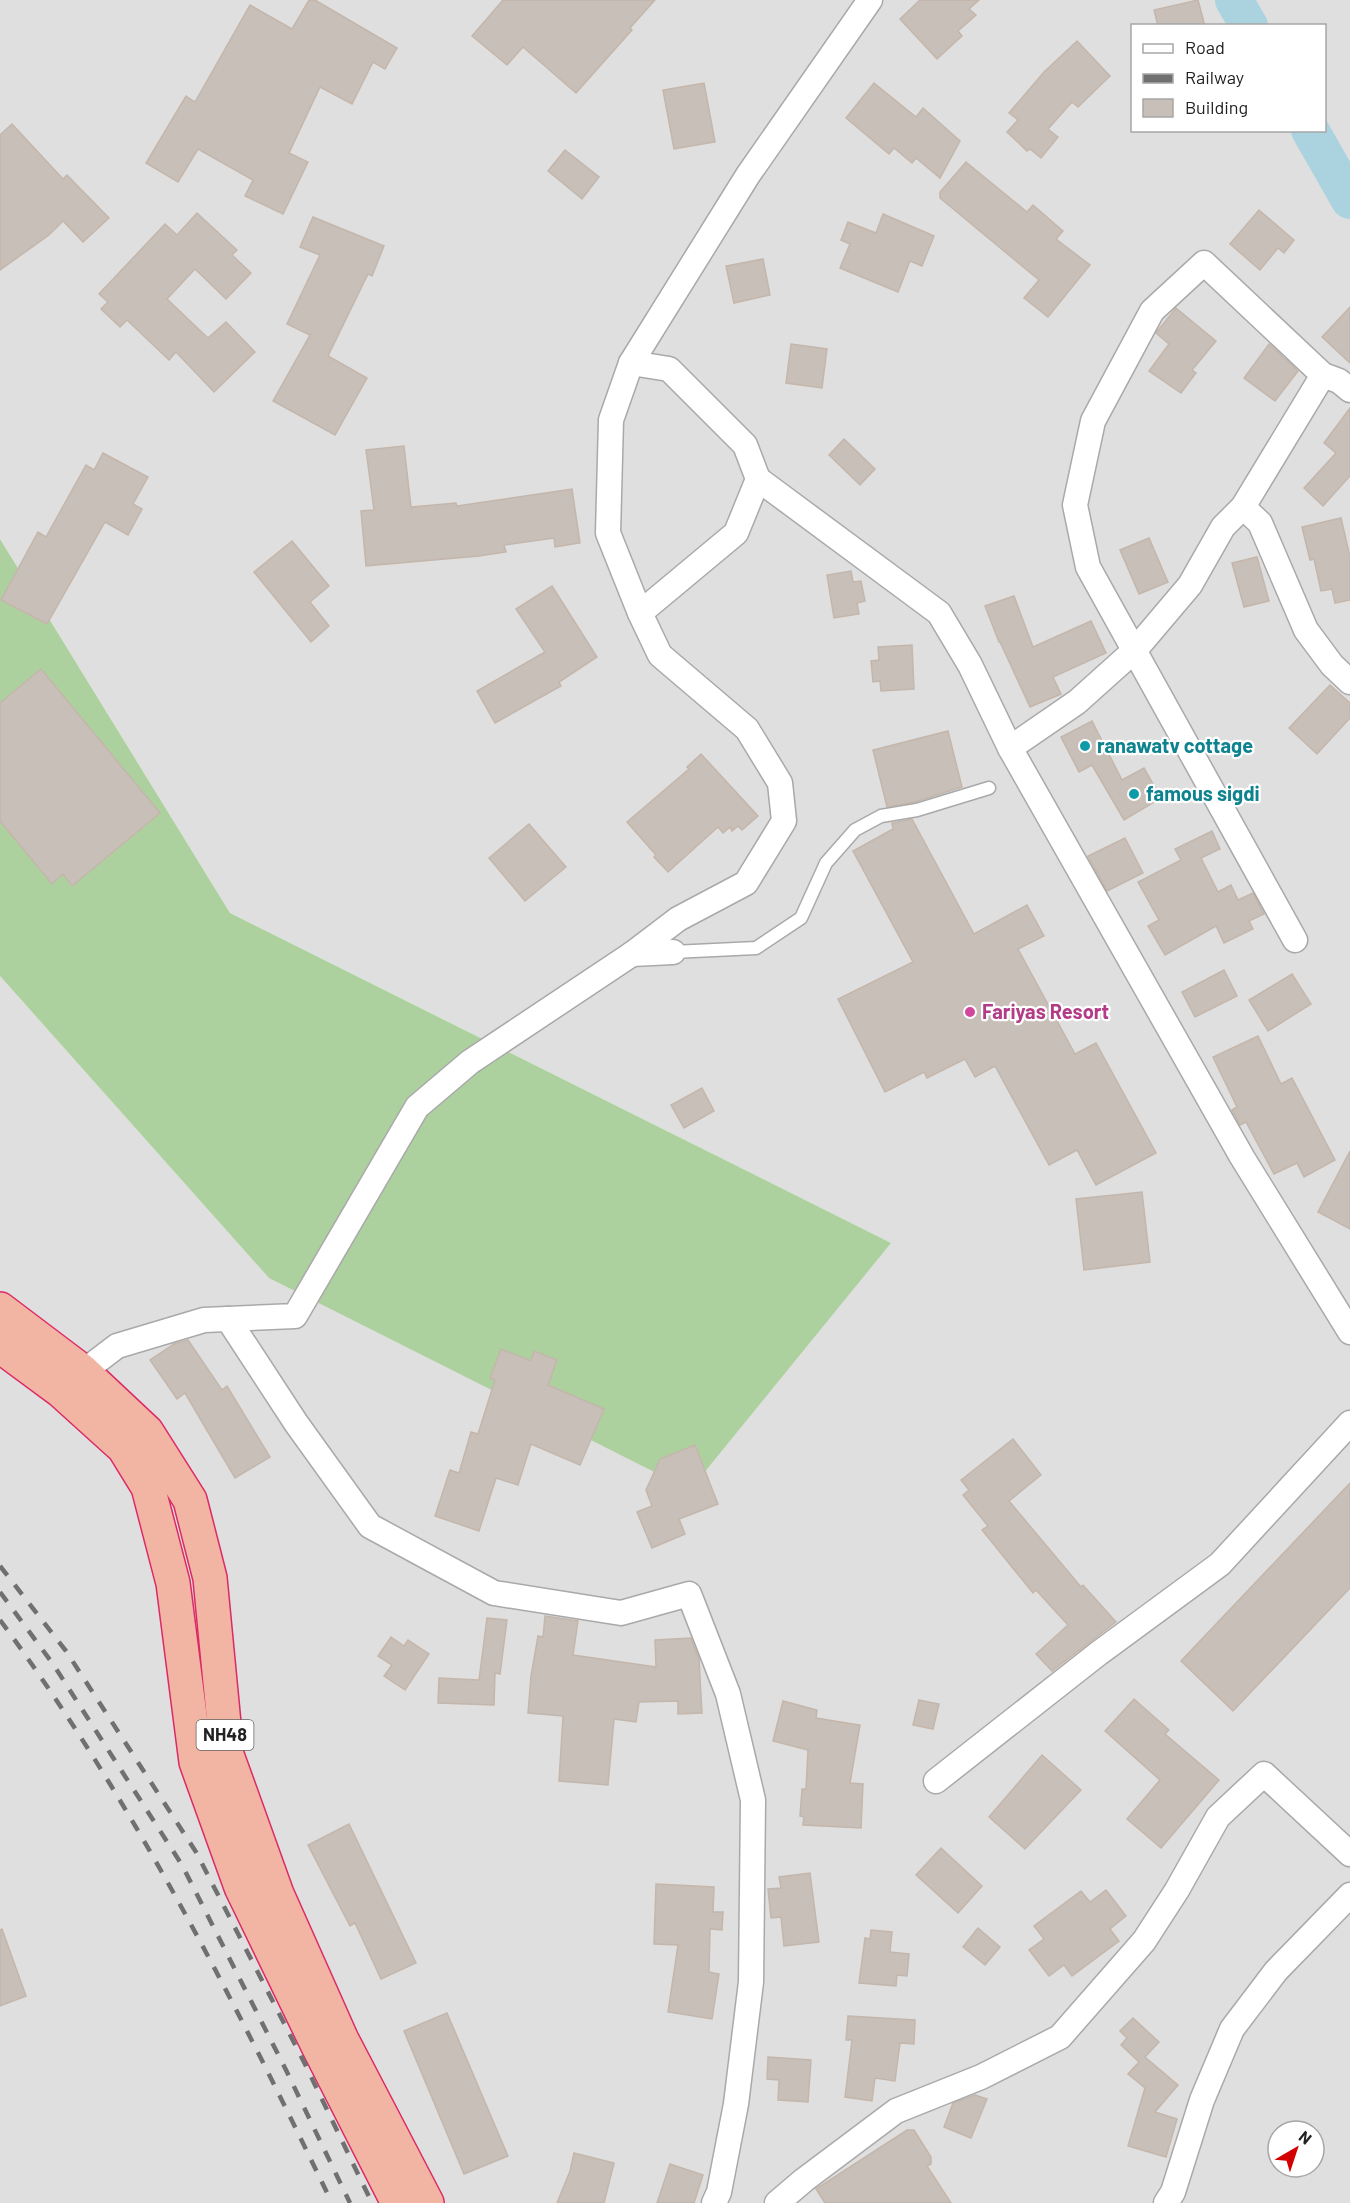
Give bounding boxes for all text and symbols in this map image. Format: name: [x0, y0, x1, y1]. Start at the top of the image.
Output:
legend: [1131, 24, 1326, 132]
text: Road: [1185, 36, 1225, 58]
text: Railway: [1185, 66, 1244, 88]
text: Building: [1185, 96, 1248, 118]
place label: ranawatv cottage: [1097, 733, 1253, 757]
marker: ranawatv cottage: [1078, 739, 1092, 753]
place label: famous sigdi: [1146, 781, 1260, 805]
marker: famous sigdi: [1127, 787, 1141, 801]
place label: Fariyas Resort: [982, 999, 1109, 1023]
marker: Fariyas Resort: [963, 1005, 977, 1019]
road number: NH48: [196, 1720, 254, 1750]
north arrow: [1266, 2119, 1326, 2179]
text: N: [1296, 2126, 1316, 2148]

